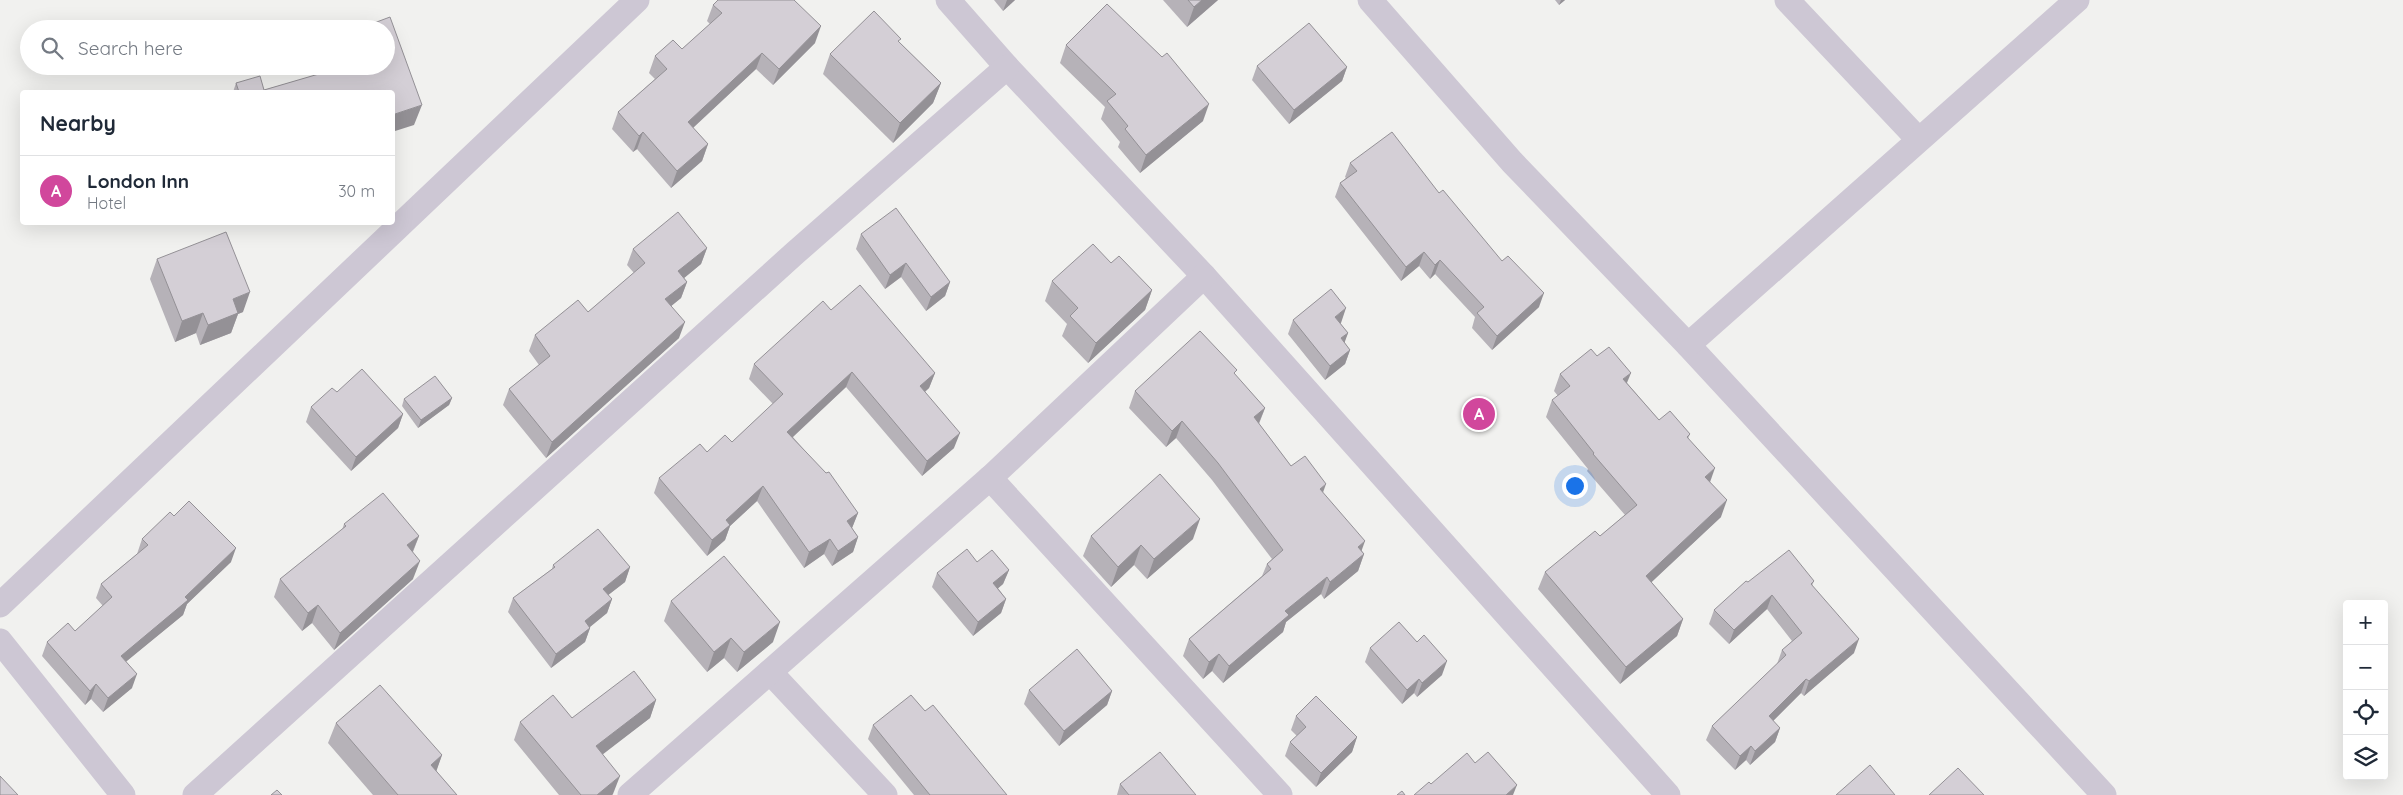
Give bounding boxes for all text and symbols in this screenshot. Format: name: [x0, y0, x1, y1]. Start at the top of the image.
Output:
search box: [20, 20, 395, 75]
icon: search: [38, 34, 66, 62]
text: Search here: [78, 36, 183, 60]
text: Nearby: [40, 110, 116, 136]
text: London Inn: [87, 169, 189, 193]
text: A: [51, 181, 61, 201]
text: 30 m: [338, 181, 375, 201]
text: Hotel: [87, 193, 126, 213]
pin: A: [1463, 395, 1495, 433]
your location: [1562, 473, 1588, 499]
map controls: [2343, 600, 2388, 780]
button: +: [2343, 600, 2388, 645]
button: −: [2343, 645, 2388, 690]
button: locate: [2343, 690, 2388, 735]
button: layers: [2343, 735, 2388, 780]

